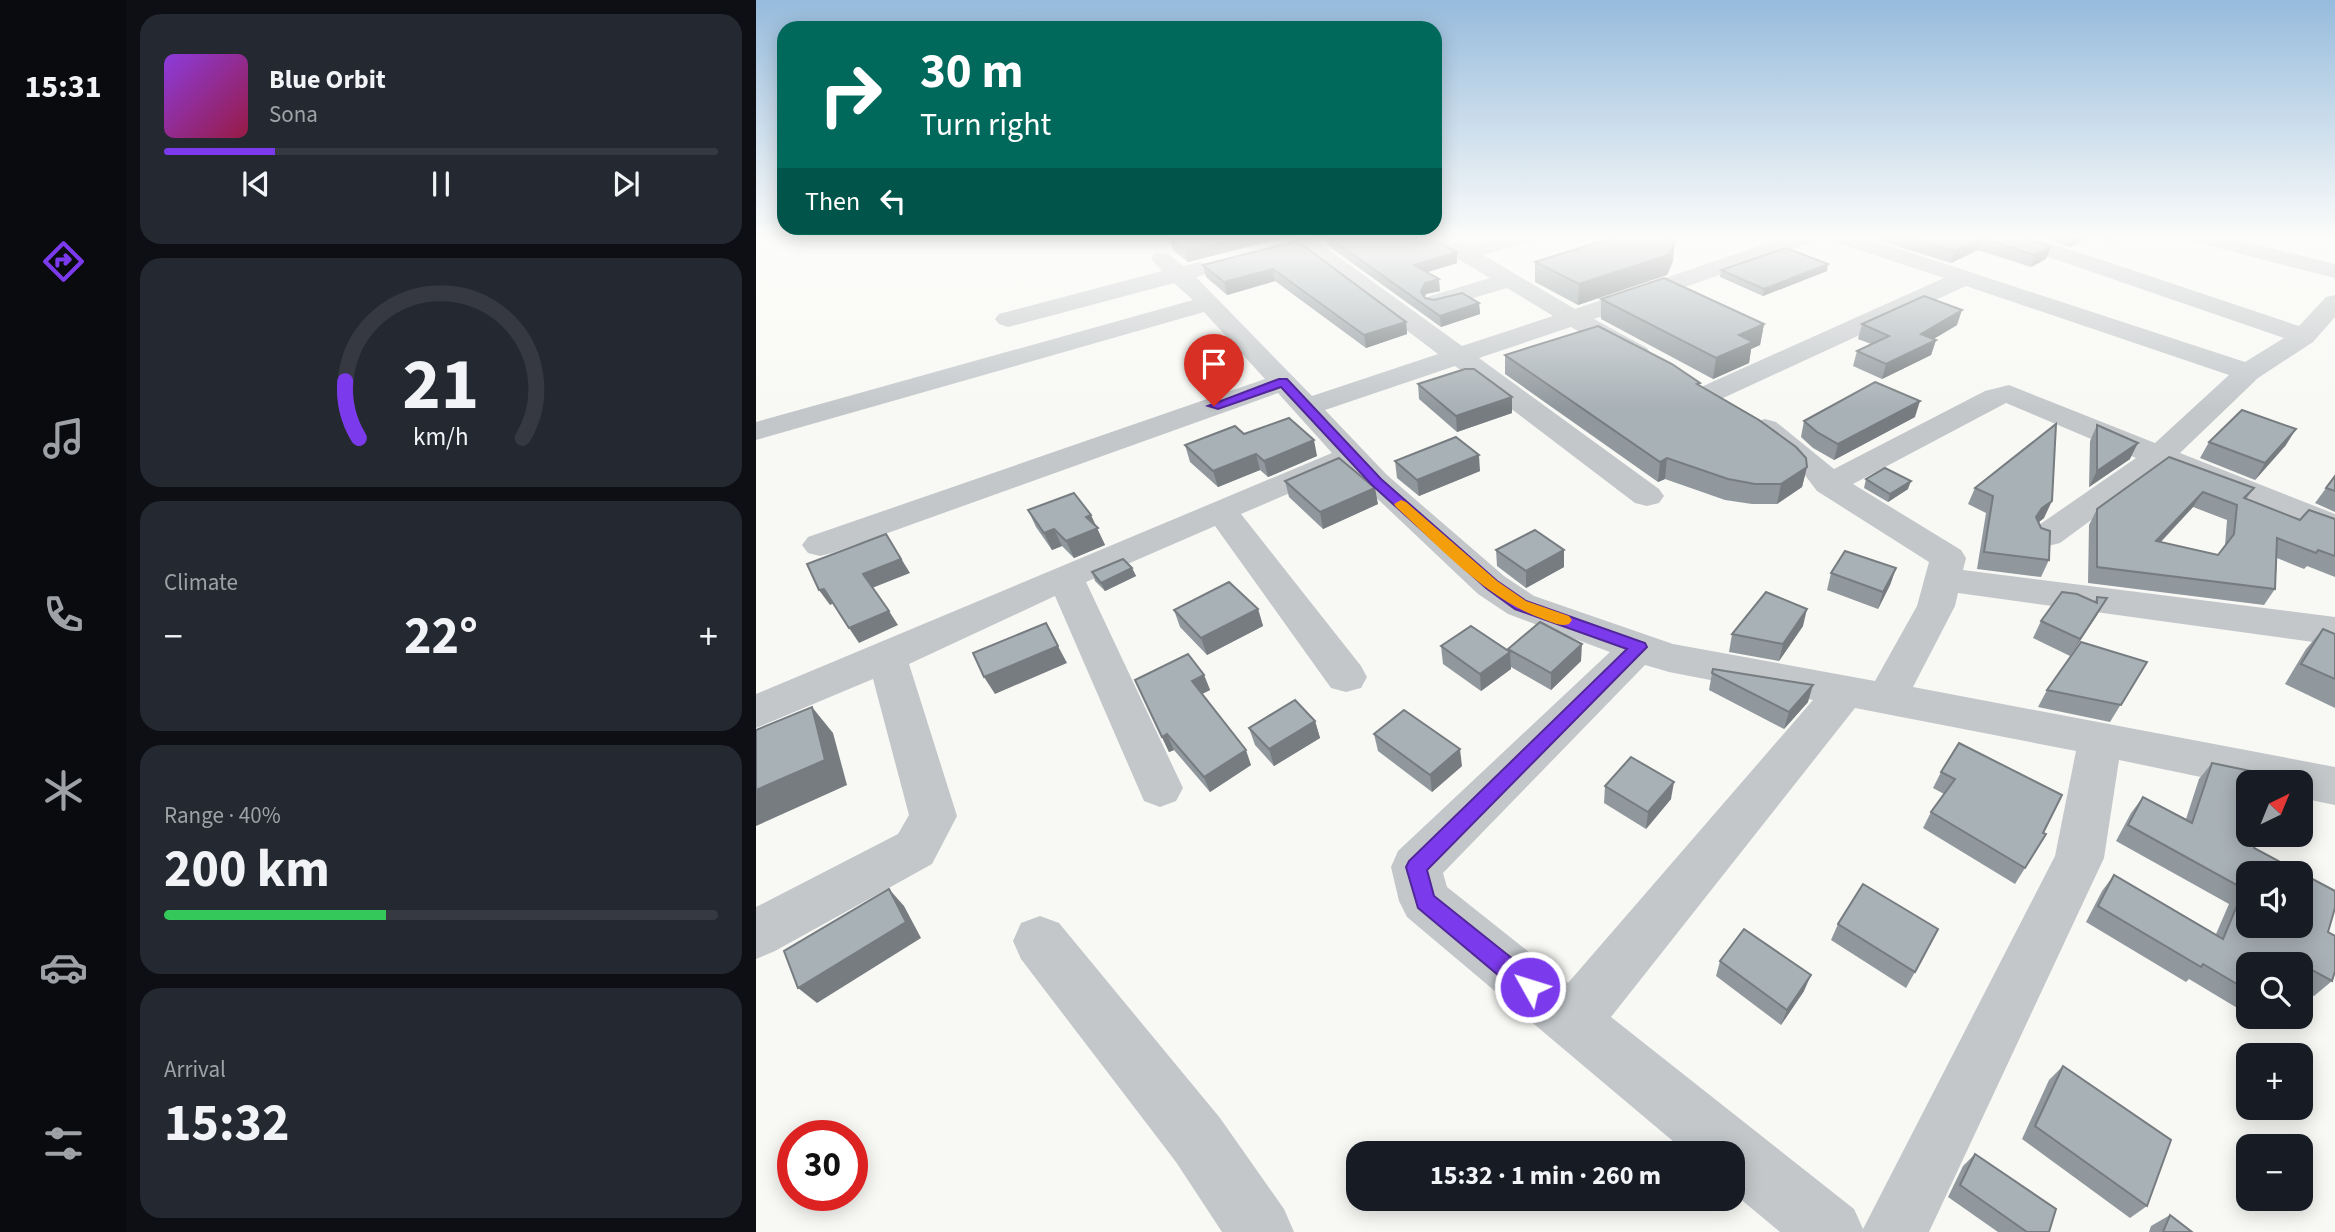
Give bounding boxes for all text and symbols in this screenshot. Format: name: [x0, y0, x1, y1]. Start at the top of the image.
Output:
text: 30 m: [920, 37, 1024, 107]
icon: right: [805, 49, 896, 140]
text: Blue Orbit: [269, 61, 386, 98]
text: 15:31: [24, 64, 102, 110]
text: Sona: [269, 98, 318, 131]
text: Turn right: [920, 102, 1051, 148]
icon: previous: [237, 165, 275, 203]
icon: pause: [422, 165, 460, 203]
icon: next: [607, 165, 645, 203]
icon: left: [874, 182, 912, 220]
text: Then: [805, 183, 860, 220]
icon: directions: [39, 237, 88, 286]
text: 21: [403, 334, 479, 438]
pin: [1184, 334, 1244, 406]
icon: arrive: [1195, 345, 1233, 383]
icon: music: [39, 414, 88, 463]
text: km/h: [413, 419, 469, 455]
text: Climate: [164, 566, 238, 599]
icon: phone: [39, 590, 88, 639]
text: 22°: [404, 600, 478, 674]
text: −: [164, 610, 183, 664]
text: +: [699, 610, 718, 664]
icon: climate: [39, 766, 88, 815]
north arrow: [2236, 770, 2314, 847]
map controls: [2236, 770, 2313, 1211]
text: Range · 40%: [164, 799, 281, 832]
text: 200 km: [164, 833, 330, 907]
button: sound: [2236, 861, 2313, 938]
icon: car: [39, 943, 88, 992]
position arrow: [1493, 950, 1567, 1024]
button: search: [2236, 952, 2313, 1029]
button: +: [2236, 1043, 2313, 1120]
text: Arrival: [164, 1053, 226, 1086]
text: 15:32: [164, 1087, 289, 1161]
icon: filters: [39, 1119, 88, 1168]
speed limit sign: 30: [777, 1120, 868, 1211]
button: −: [2236, 1134, 2313, 1211]
text: 15:32 · 1 min · 260 m: [1430, 1157, 1661, 1194]

